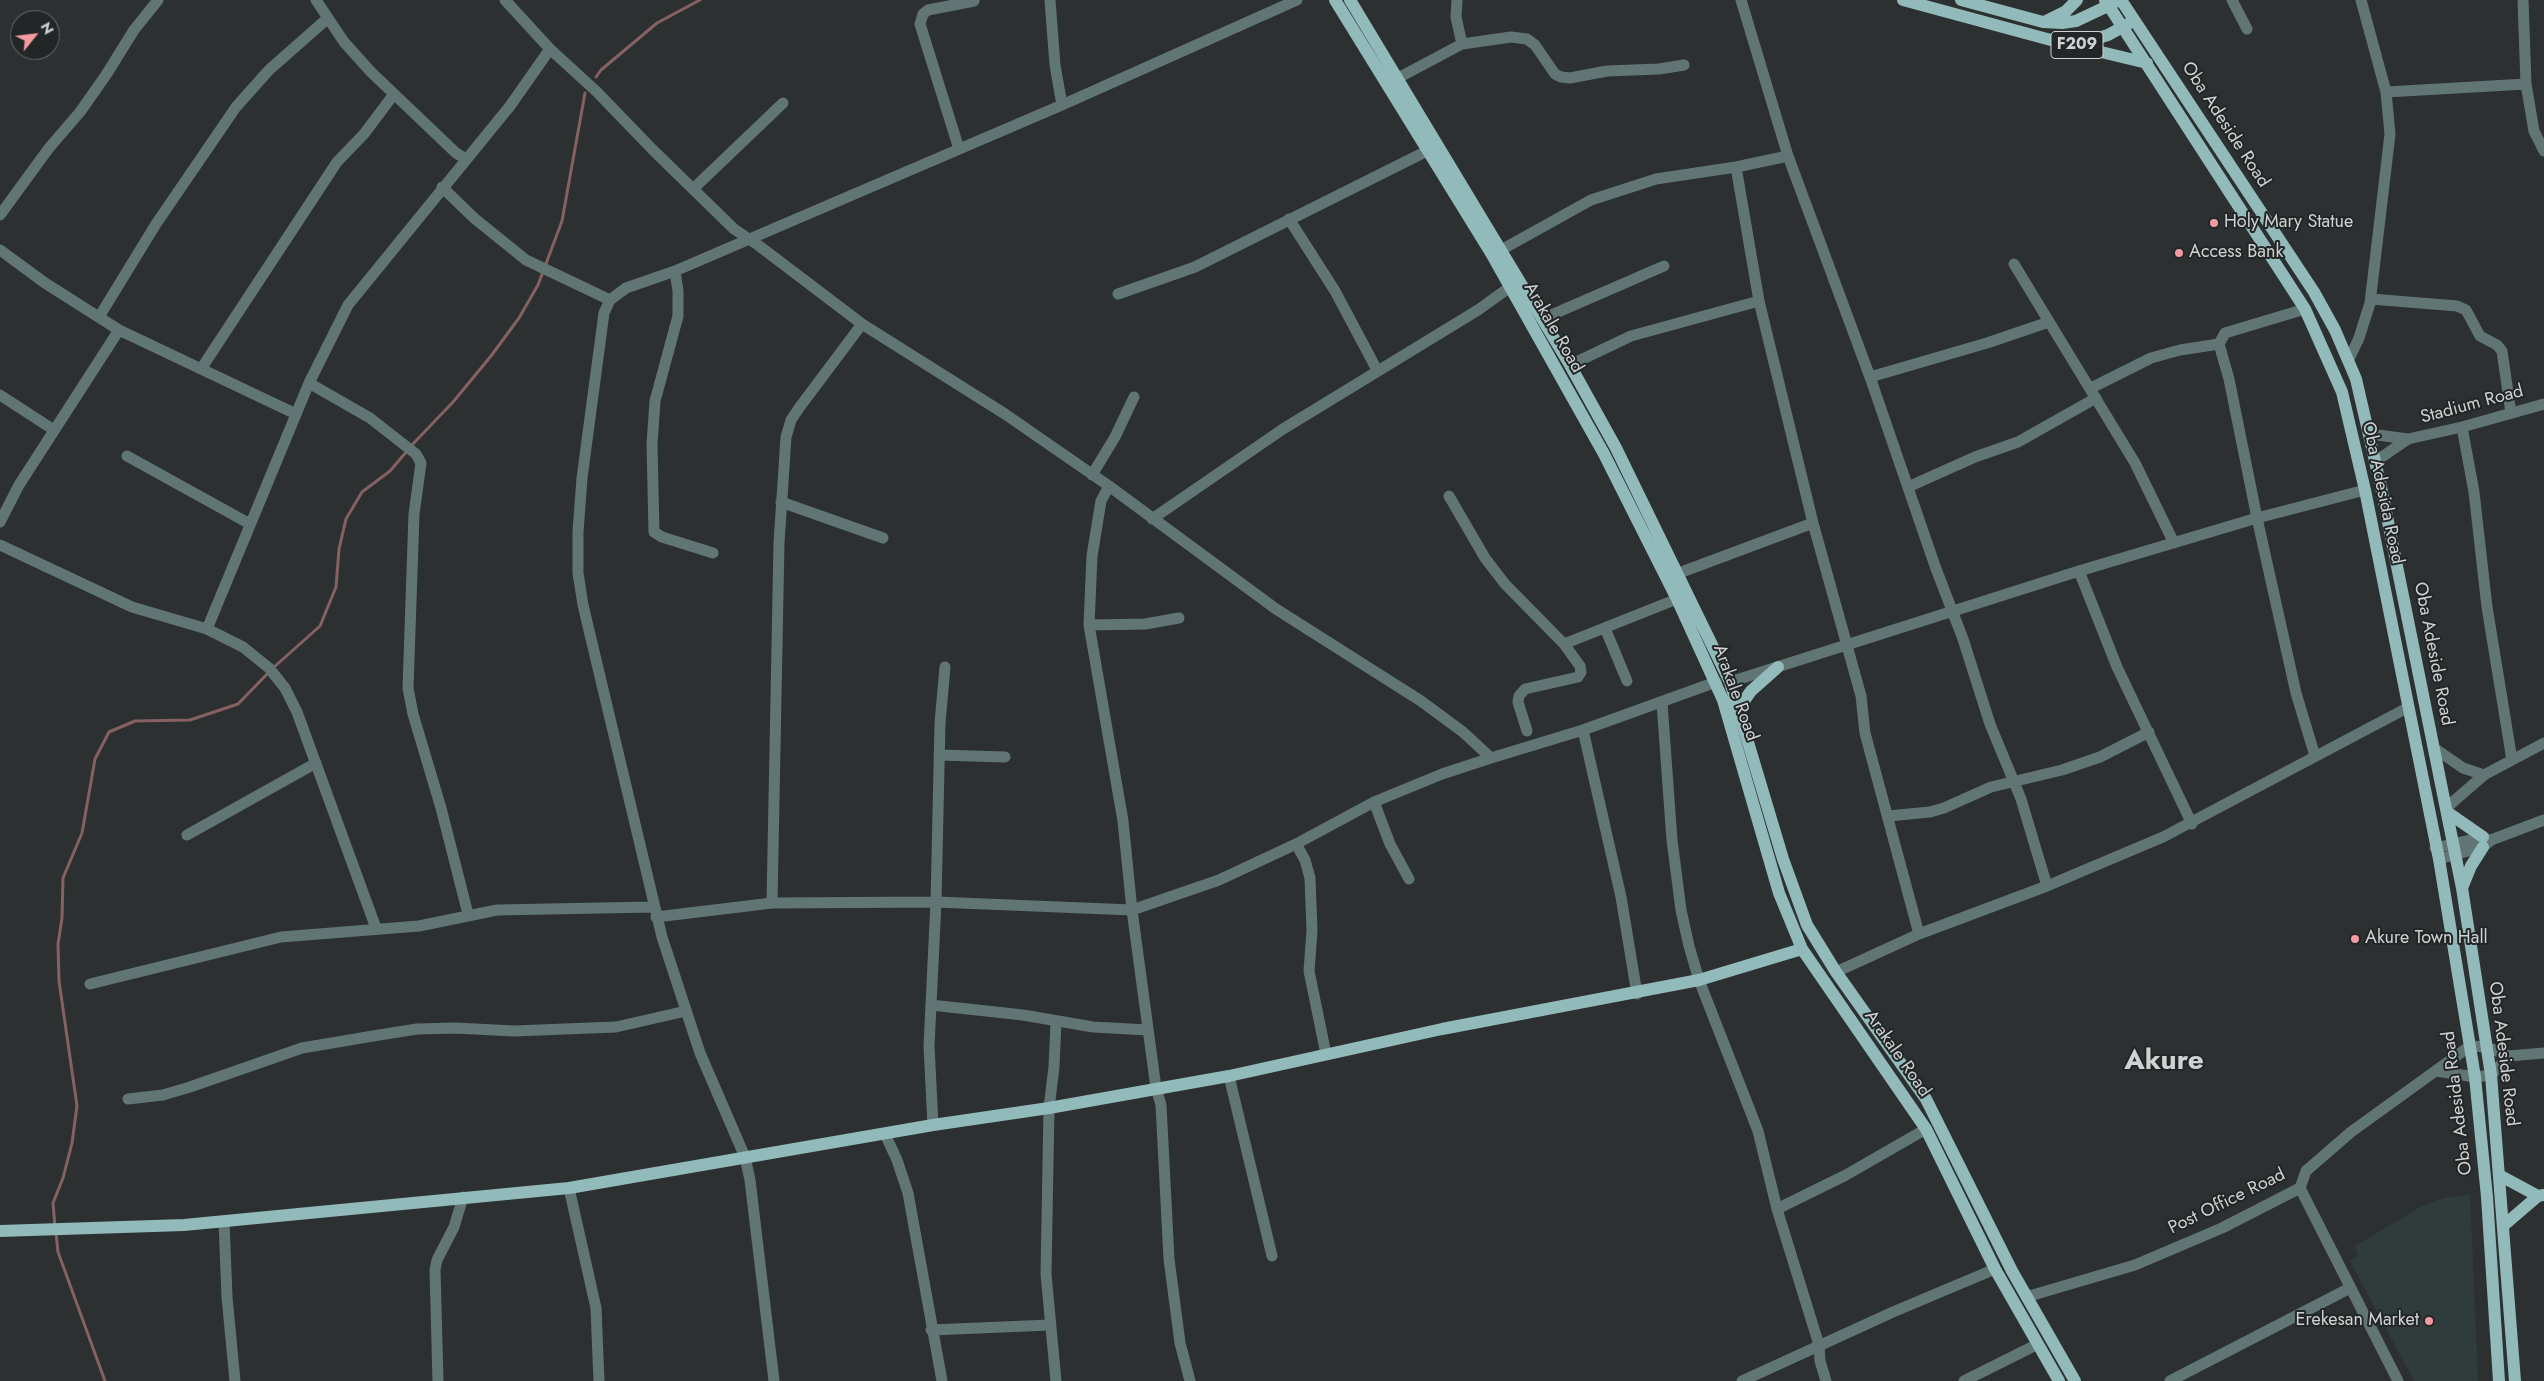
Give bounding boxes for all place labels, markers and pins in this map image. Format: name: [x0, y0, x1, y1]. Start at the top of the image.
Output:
place label: Holy Mary Statue: [2224, 212, 2353, 234]
marker: Holy Mary Statue: [2208, 217, 2220, 229]
place label: Access Bank: [2189, 242, 2283, 264]
marker: Access Bank: [2173, 247, 2185, 259]
place label: Akure Town Hall: [2365, 928, 2488, 950]
marker: Akure Town Hall: [2349, 933, 2361, 945]
place label: Erekesan Market: [2296, 1310, 2419, 1332]
marker: Erekesan Market: [2423, 1315, 2435, 1327]

